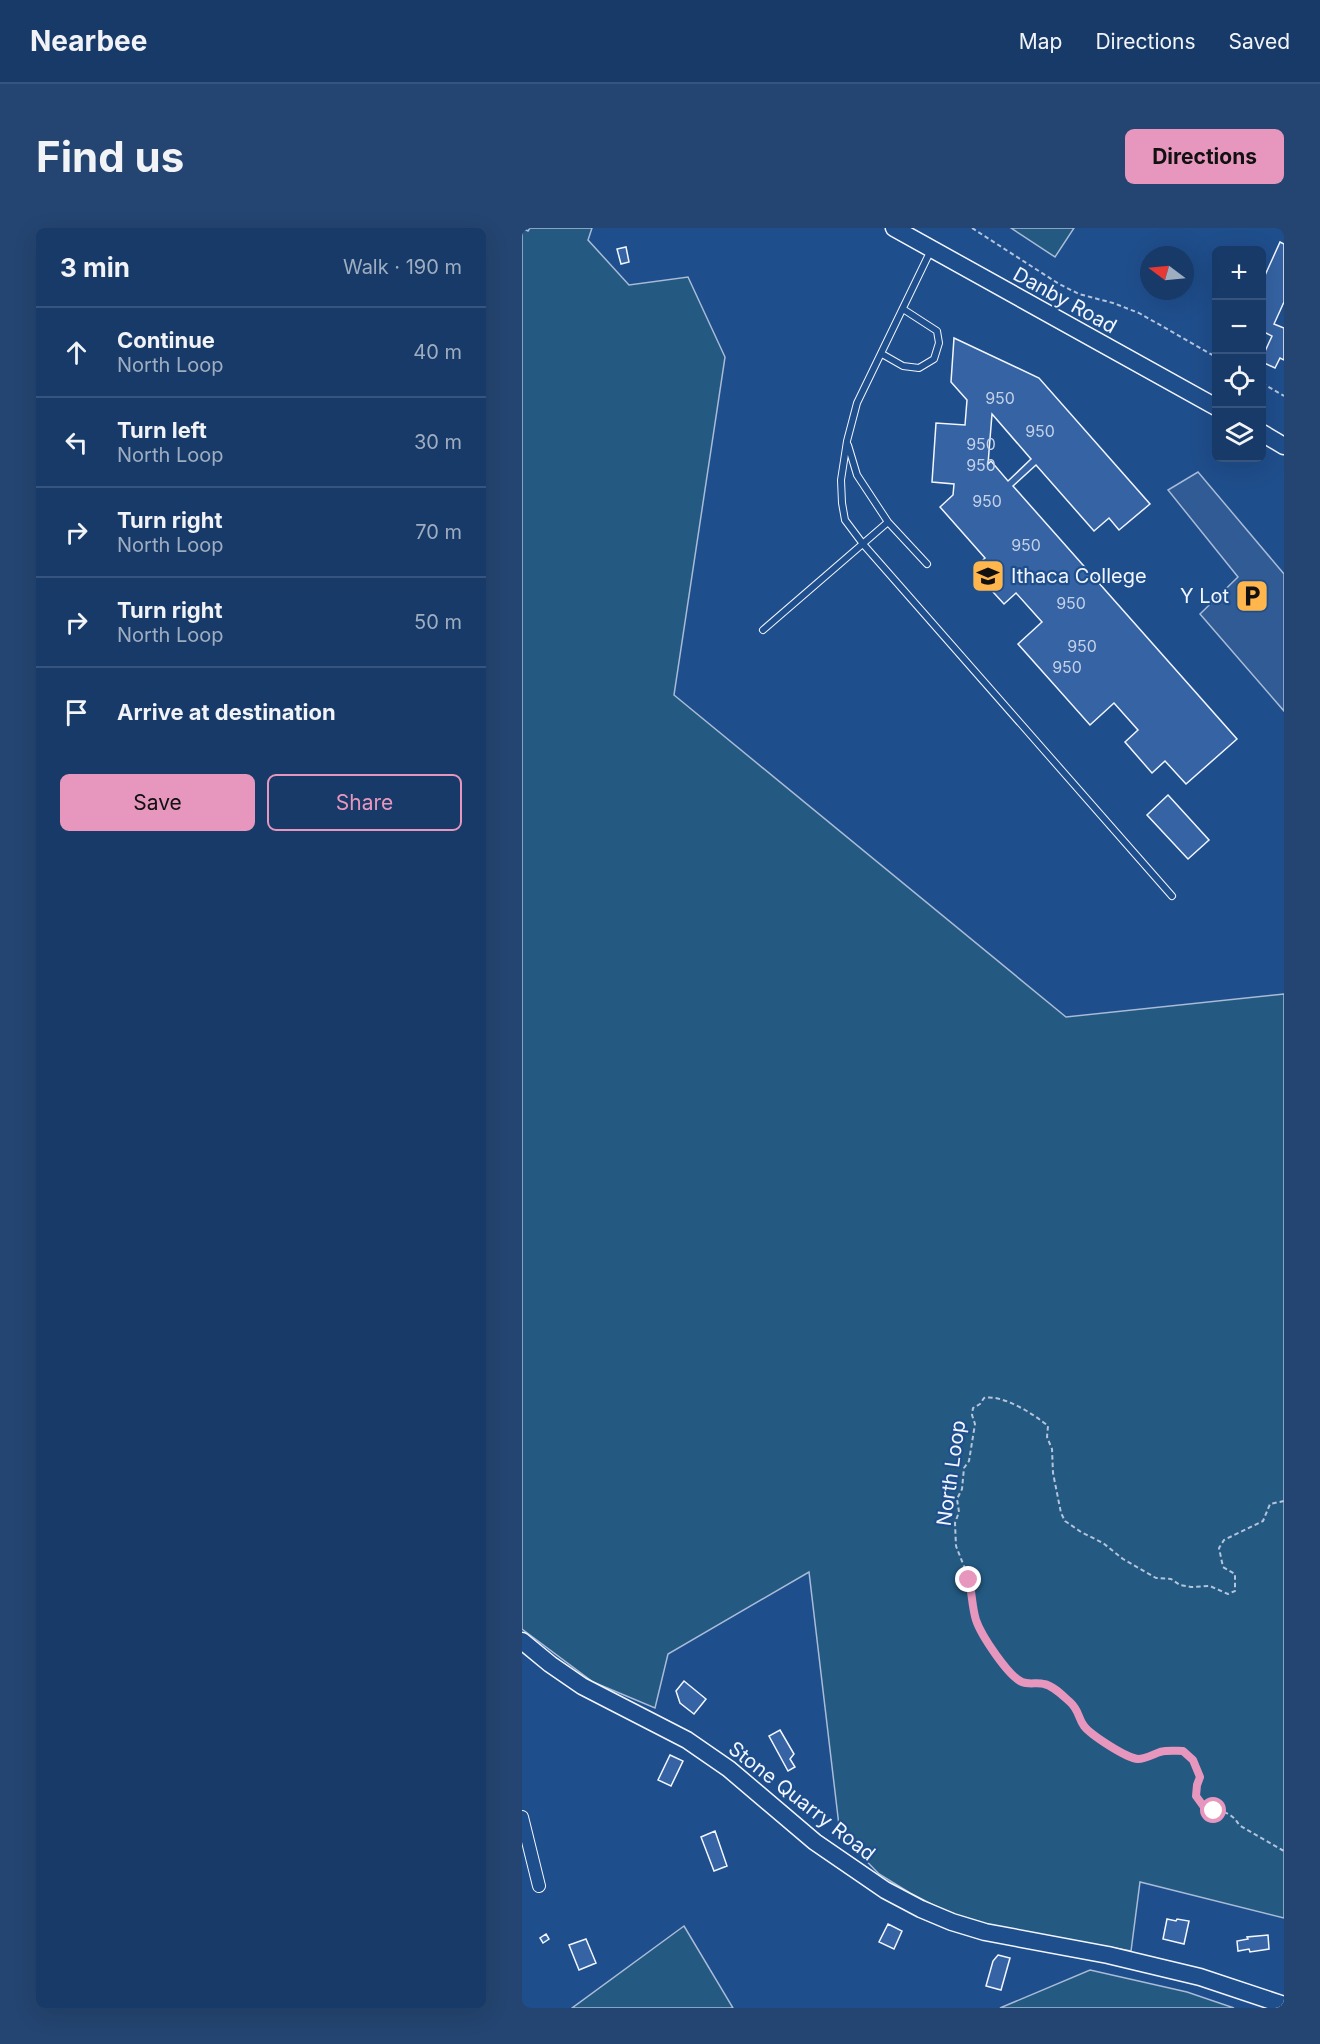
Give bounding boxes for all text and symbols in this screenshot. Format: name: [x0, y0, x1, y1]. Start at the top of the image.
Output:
text: Nearbee: [30, 24, 147, 58]
text: Map: [1019, 29, 1062, 54]
text: Directions: [1095, 29, 1196, 54]
text: Saved: [1229, 29, 1290, 54]
button: Directions: [1125, 129, 1284, 184]
text: Find us: [36, 131, 184, 182]
north arrow: [1140, 246, 1194, 300]
map controls: [1212, 246, 1266, 462]
button: +: [1212, 246, 1266, 300]
text: 3 min: [60, 252, 130, 283]
text: Walk · 190 m: [343, 255, 462, 279]
street label: Danby Road: [1009, 262, 1121, 338]
button: −: [1212, 300, 1266, 354]
text: Continue: [117, 327, 215, 353]
icon: ahead: [60, 336, 93, 369]
text: 40 m: [413, 340, 462, 364]
text: North Loop: [117, 353, 223, 377]
button: locate: [1212, 354, 1266, 408]
house number: 950: [985, 388, 1015, 408]
button: layers: [1212, 408, 1266, 462]
text: Turn left: [117, 417, 207, 443]
house number: 950: [1025, 421, 1055, 441]
icon: left: [60, 426, 93, 459]
text: 30 m: [414, 430, 462, 454]
house number: 950: [966, 434, 996, 454]
text: North Loop: [117, 443, 223, 467]
house number: 950: [966, 455, 996, 475]
house number: 950: [972, 491, 1002, 511]
text: Turn right: [117, 507, 223, 533]
icon: right: [60, 516, 93, 549]
text: 70 m: [415, 520, 462, 544]
text: North Loop: [117, 533, 223, 557]
house number: 950: [1011, 535, 1041, 555]
school or university icon: Ithaca College: [970, 558, 1006, 594]
place label: Ithaca College: [1011, 564, 1147, 588]
parking icon: Y Lot: [1234, 578, 1270, 614]
place label: Y Lot: [1180, 584, 1229, 608]
house number: 950: [1056, 593, 1086, 613]
text: Turn right: [117, 597, 223, 623]
icon: right: [60, 606, 93, 639]
text: 50 m: [414, 610, 462, 634]
text: North Loop: [117, 623, 223, 647]
house number: 950: [1067, 636, 1097, 656]
house number: 950: [1052, 657, 1082, 677]
icon: arrive: [60, 696, 93, 729]
text: Arrive at destination: [117, 699, 336, 725]
button: Save: [60, 774, 255, 831]
button: Share: [267, 774, 462, 831]
street label: North Loop: [932, 1419, 970, 1527]
route end: [955, 1566, 981, 1592]
street label: Stone Quarry Road: [724, 1736, 880, 1866]
route start: [1200, 1797, 1226, 1823]

